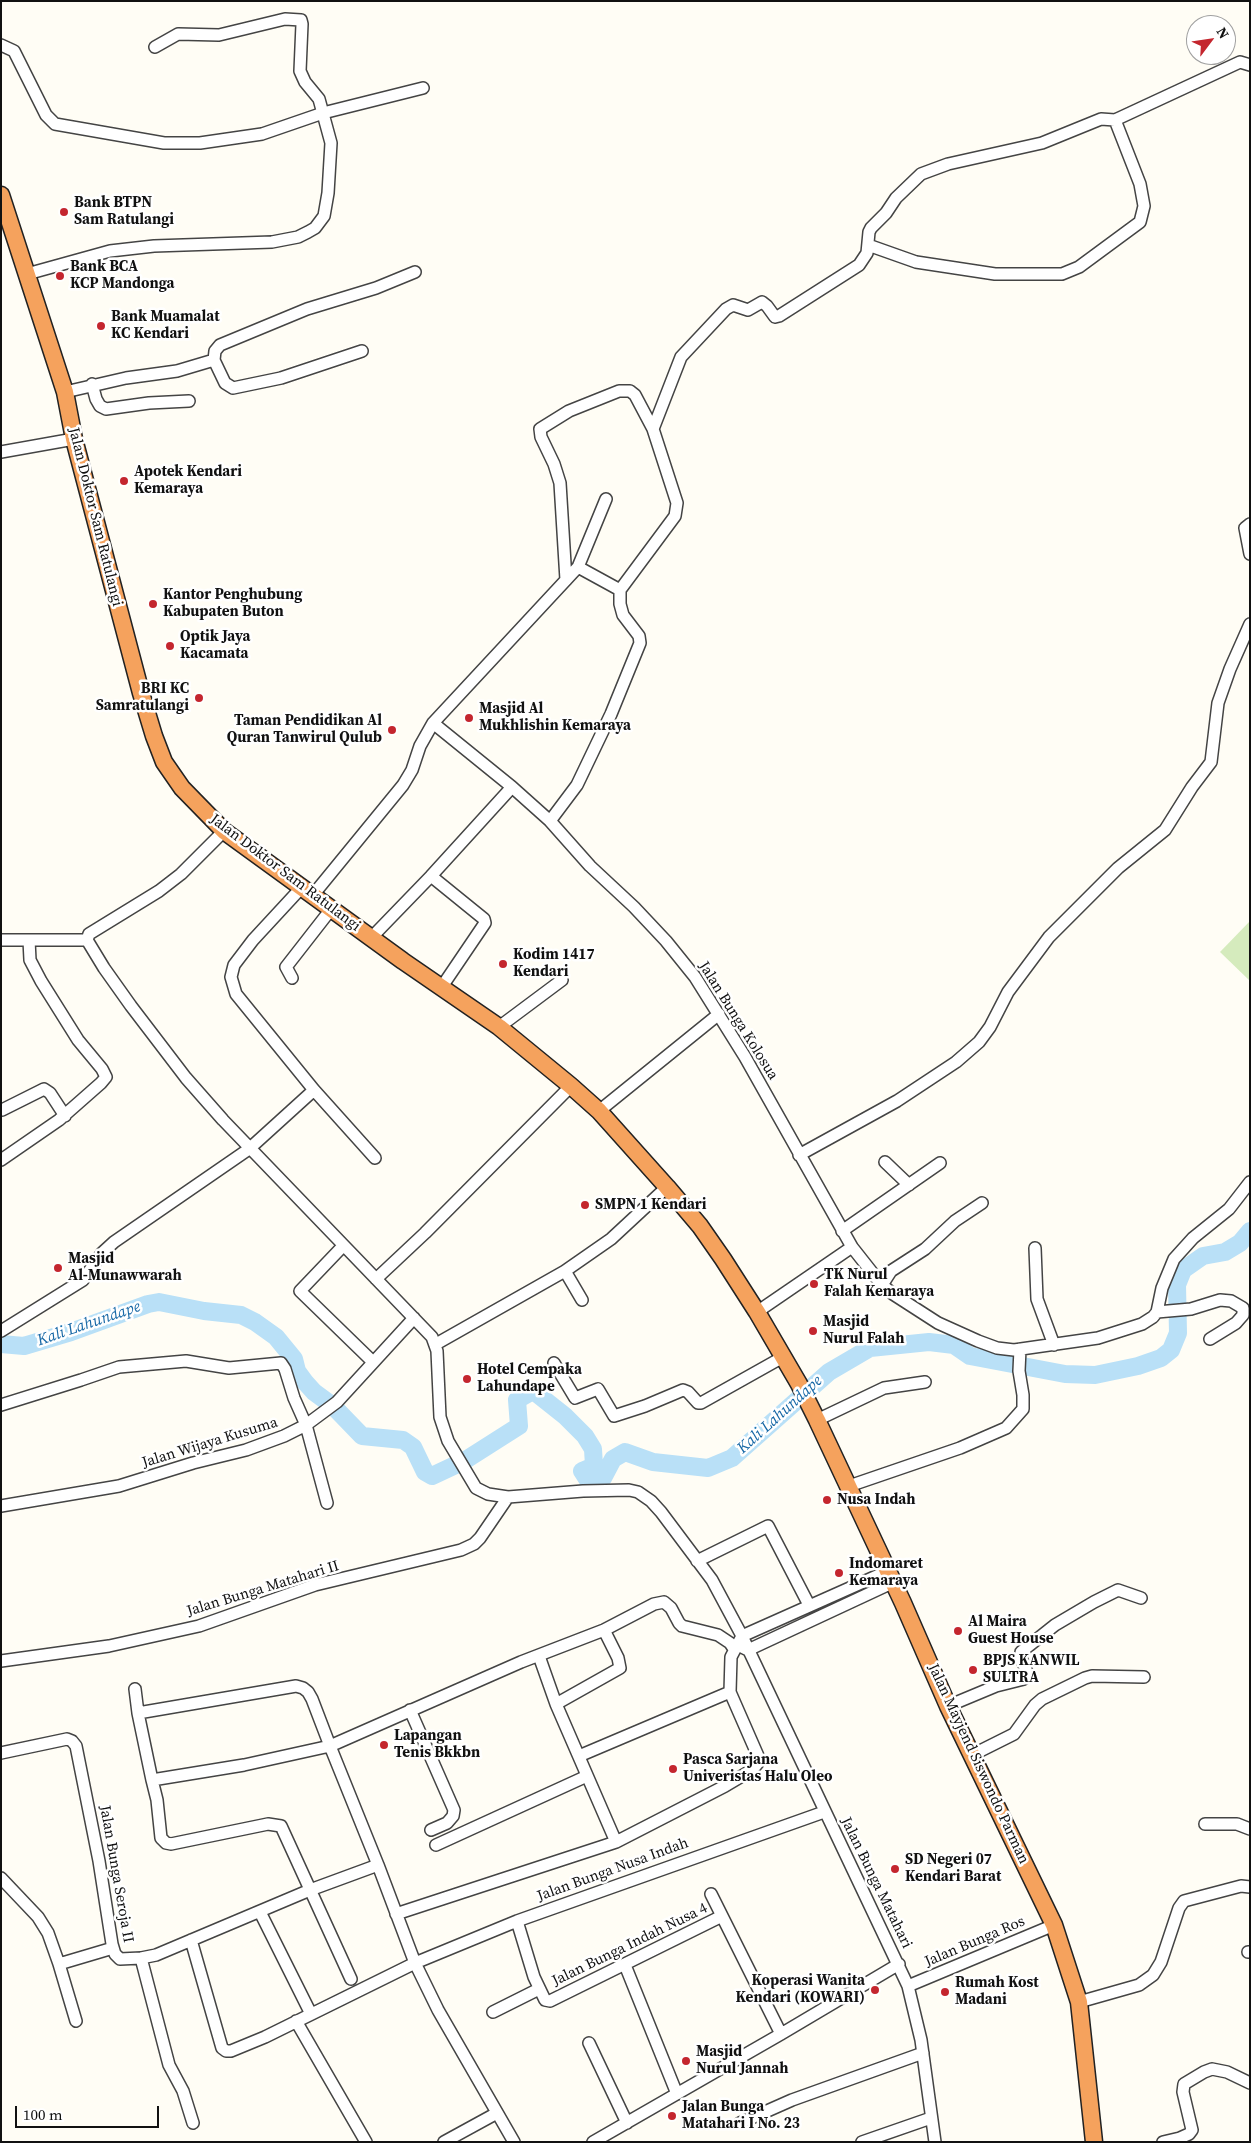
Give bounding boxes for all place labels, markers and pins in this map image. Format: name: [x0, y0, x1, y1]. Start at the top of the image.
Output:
place label: Bank BTPN Sam Ratulangi: [74, 194, 174, 229]
marker: Bank BTPN Sam Ratulangi: [58, 206, 70, 218]
place label: Bank BCA KCP Mandonga: [70, 258, 175, 293]
marker: Bank BCA KCP Mandonga: [54, 270, 66, 282]
place label: Bank Muamalat KC Kendari: [111, 308, 220, 343]
marker: Bank Muamalat KC Kendari: [95, 320, 107, 332]
place label: Apotek Kendari Kemaraya: [134, 463, 242, 498]
marker: Apotek Kendari Kemaraya: [118, 475, 130, 487]
place label: Kantor Penghubung Kabupaten Buton: [163, 586, 302, 621]
marker: Kantor Penghubung Kabupaten Buton: [147, 598, 159, 610]
place label: Optik Jaya Kacamata: [180, 628, 251, 663]
marker: Optik Jaya Kacamata: [164, 640, 176, 652]
place label: BRI KC Samratulangi: [96, 680, 189, 715]
marker: BRI KC Samratulangi: [193, 692, 205, 704]
place label: Masjid Al Mukhlishin Kemaraya: [479, 700, 631, 735]
place label: Taman Pendidikan Al Quran Tanwirul Qulub: [227, 712, 382, 747]
marker: Masjid Al Mukhlishin Kemaraya: [463, 712, 475, 724]
marker: Taman Pendidikan Al Quran Tanwirul Qulub: [386, 724, 398, 736]
place label: Kodim 1417 Kendari: [513, 946, 595, 981]
marker: Kodim 1417 Kendari: [497, 958, 509, 970]
place label: SMPN 1 Kendari: [595, 1196, 707, 1214]
marker: SMPN 1 Kendari: [579, 1199, 591, 1211]
place label: Masjid Al-Munawwarah: [68, 1250, 182, 1285]
marker: Masjid Al-Munawwarah: [52, 1262, 64, 1274]
place label: TK Nurul Falah Kemaraya: [824, 1266, 934, 1301]
marker: TK Nurul Falah Kemaraya: [808, 1278, 820, 1290]
place label: Masjid Nurul Falah: [823, 1313, 904, 1348]
marker: Masjid Nurul Falah: [807, 1325, 819, 1337]
place label: Hotel Cempaka Lahundape: [477, 1361, 582, 1396]
marker: Hotel Cempaka Lahundape: [461, 1373, 473, 1385]
place label: Nusa Indah: [837, 1491, 915, 1509]
marker: Nusa Indah: [821, 1494, 833, 1506]
place label: Indomaret Kemaraya: [849, 1555, 923, 1590]
marker: Indomaret Kemaraya: [833, 1567, 845, 1579]
place label: Al Maira Guest House: [968, 1613, 1054, 1648]
marker: Al Maira Guest House: [952, 1625, 964, 1637]
place label: BPJS KANWIL SULTRA: [983, 1652, 1079, 1687]
marker: BPJS KANWIL SULTRA: [967, 1664, 979, 1676]
place label: Lapangan Tenis Bkkbn: [394, 1727, 480, 1762]
marker: Lapangan Tenis Bkkbn: [378, 1739, 390, 1751]
place label: Pasca Sarjana Univeristas Halu Oleo: [683, 1751, 832, 1786]
marker: Pasca Sarjana Univeristas Halu Oleo: [667, 1763, 679, 1775]
place label: SD Negeri 07 Kendari Barat: [905, 1851, 1001, 1886]
marker: SD Negeri 07 Kendari Barat: [889, 1863, 901, 1875]
place label: Koperasi Wanita Kendari (KOWARI): [736, 1972, 865, 2007]
place label: Rumah Kost Madani: [955, 1974, 1039, 2009]
marker: Koperasi Wanita Kendari (KOWARI): [869, 1984, 881, 1996]
marker: Rumah Kost Madani: [939, 1986, 951, 1998]
place label: Masjid Nurul Jannah: [696, 2043, 788, 2078]
marker: Masjid Nurul Jannah: [680, 2055, 692, 2067]
place label: Jalan Bunga Matahari I No. 23: [682, 2098, 800, 2133]
marker: Jalan Bunga Matahari I No. 23: [666, 2110, 678, 2122]

